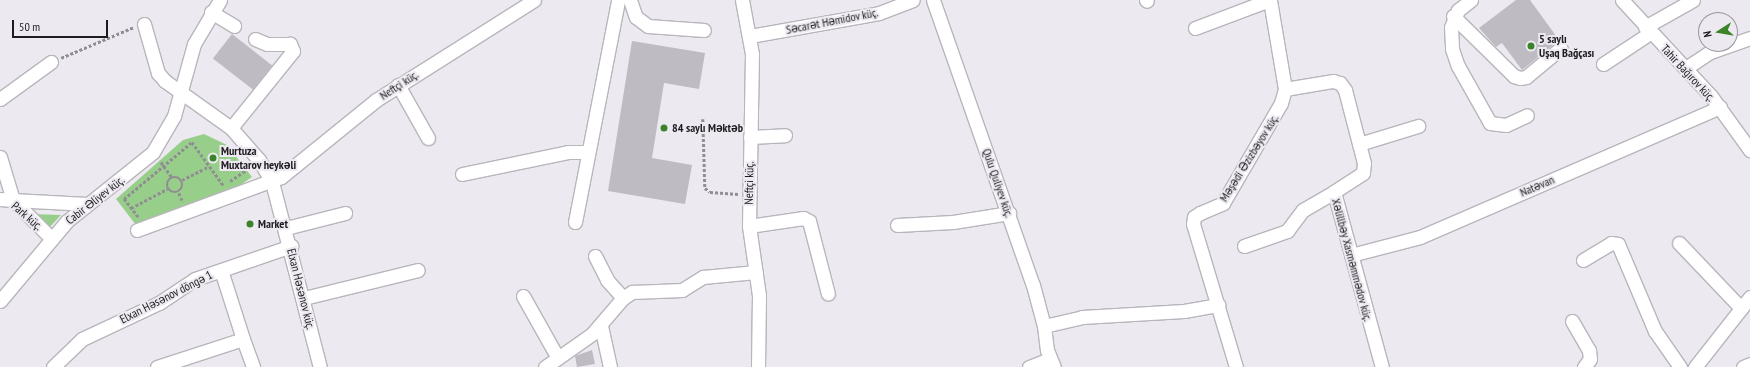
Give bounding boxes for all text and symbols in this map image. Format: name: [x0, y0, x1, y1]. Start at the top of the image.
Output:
street label: Səcarət Həmidov küç.: [785, 5, 879, 37]
scale bar: [14, 12, 110, 38]
north arrow: [1698, 12, 1738, 52]
text: 50 m: [19, 19, 40, 34]
text: N: [1700, 30, 1715, 39]
place label: 5 saylı Uşaq Bağçası: [1539, 32, 1594, 60]
marker: 5 saylı Uşaq Bağçası: [1526, 41, 1536, 51]
street label: Tahir Bağırov küç.: [1658, 41, 1718, 105]
street label: Neftçi küç.: [377, 67, 421, 103]
street label: Məşədi Əzizbəyov küç.: [1216, 112, 1282, 204]
place label: 84 saylı Məktəb: [672, 121, 743, 135]
marker: 84 saylı Məktəb: [659, 123, 669, 133]
place label: Murtuza Muxtarov heykəli: [221, 144, 296, 172]
street label: Qulu Quliyev küç.: [979, 146, 1017, 220]
marker: Murtuza Muxtarov heykəli: [208, 153, 218, 163]
street label: Neftçi küç.: [741, 161, 757, 205]
street label: Cabir Əliyev küç.: [63, 172, 127, 228]
street label: Natəvan: [1518, 172, 1556, 200]
street label: Xəlillbəy Xasməmmədov küç.: [1329, 196, 1375, 324]
street label: Park küç.: [8, 199, 46, 233]
place label: Market: [258, 217, 288, 231]
marker: Market: [245, 219, 255, 229]
street label: Elxan Həsənov küç.: [284, 247, 318, 331]
street label: Elxan Həsənov döngə 1: [117, 267, 215, 327]

